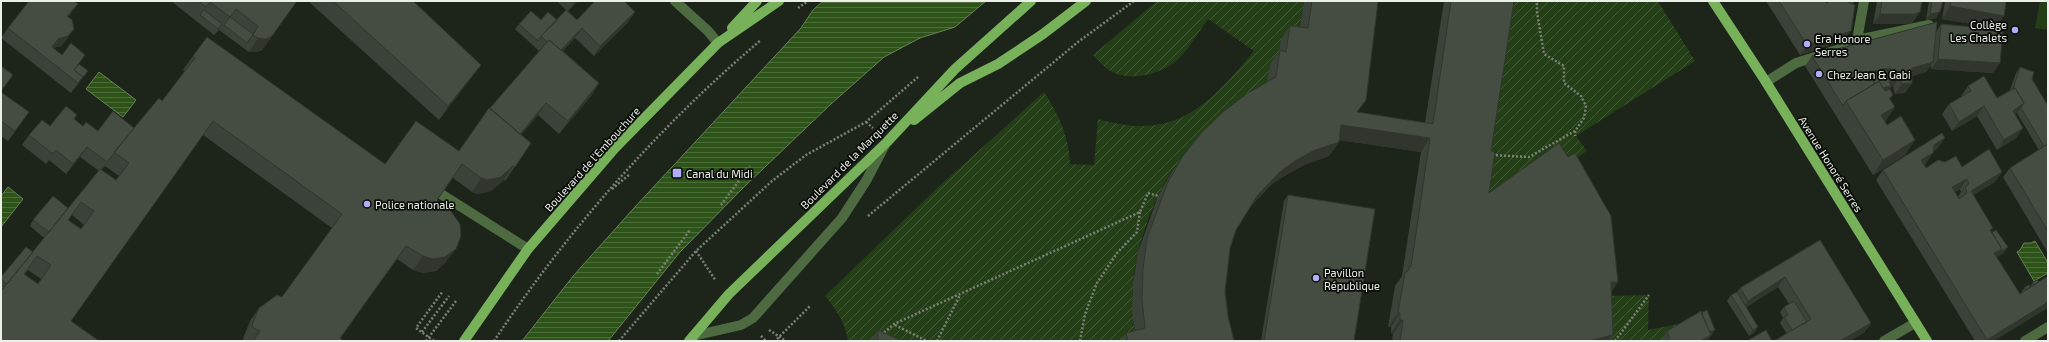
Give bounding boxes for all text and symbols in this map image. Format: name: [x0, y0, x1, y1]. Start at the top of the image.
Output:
place label: Collège Les Chalets: [1950, 18, 2007, 44]
marker: Collège Les Chalets: [2010, 25, 2020, 35]
place label: Era Honore Serres: [1815, 32, 1871, 58]
marker: Era Honore Serres: [1802, 39, 1812, 49]
place label: Chez Jean & Gabi: [1827, 68, 1911, 81]
marker: Chez Jean & Gabi: [1814, 69, 1824, 79]
street label: Boulevard de l'Embouchure: [542, 104, 642, 214]
street label: Boulevard de la Marquette: [798, 108, 901, 211]
street label: Avenue Honoré Serres: [1796, 114, 1866, 215]
marker: Canal du Midi: [671, 167, 683, 179]
place label: Canal du Midi: [686, 167, 753, 180]
place label: Police nationale: [375, 198, 455, 211]
marker: Police nationale: [362, 199, 372, 209]
place label: Pavillon République: [1324, 266, 1380, 292]
marker: Pavillon République: [1311, 273, 1321, 283]

